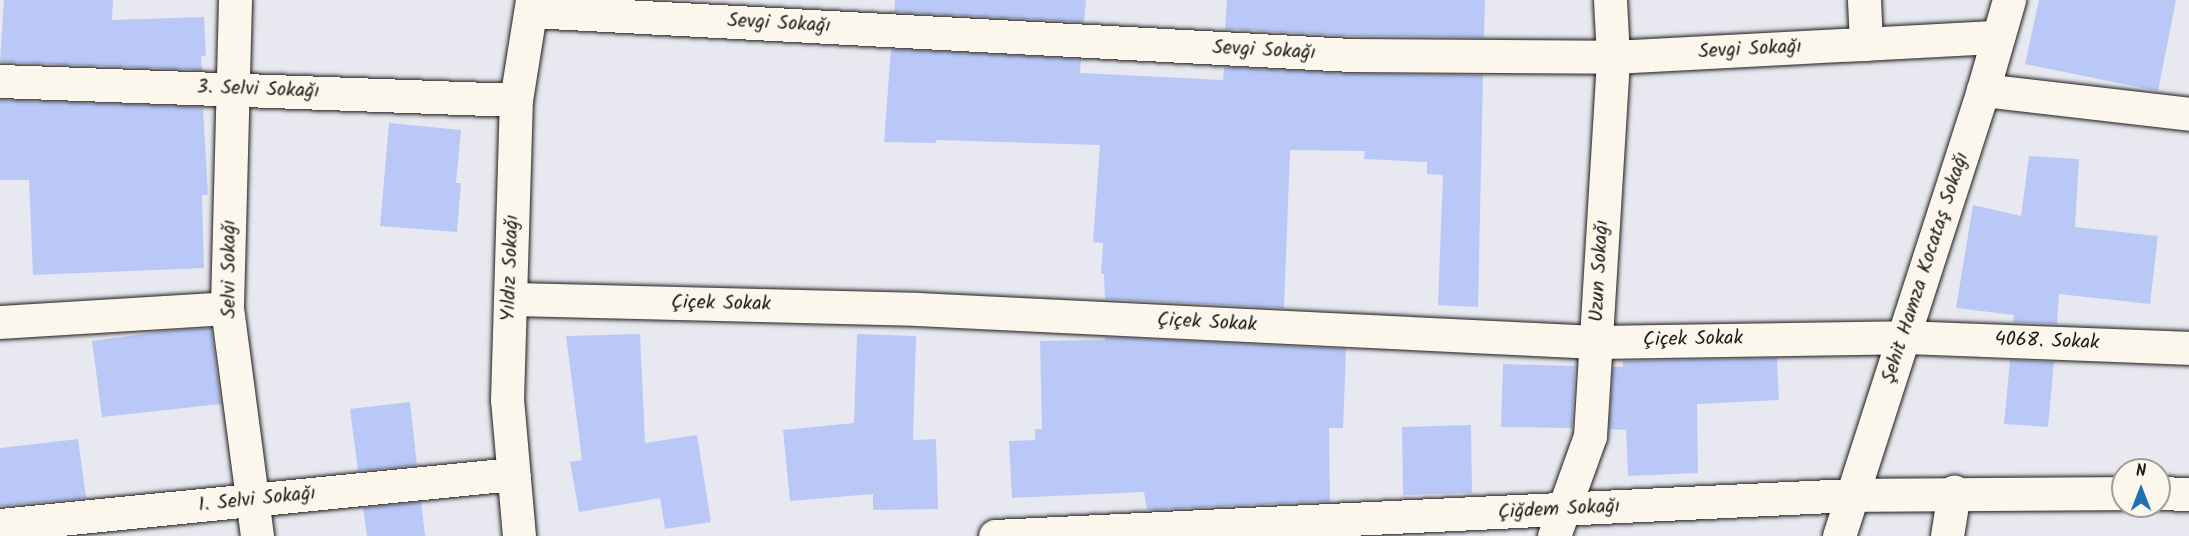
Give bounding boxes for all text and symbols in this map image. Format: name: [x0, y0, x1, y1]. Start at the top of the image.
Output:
street label: Sevgi Sokağı: [727, 9, 831, 39]
street label: Sevgi Sokağı: [1698, 35, 1802, 65]
street label: Sevgi Sokağı: [1212, 36, 1316, 66]
street label: 3. Selvi Sokağı: [196, 76, 320, 104]
street label: Şehit Hamza Kocataş Sokağı: [1877, 149, 1975, 387]
street label: Yıldız Sokağı: [497, 214, 525, 322]
street label: Uzun Sokağı: [1585, 219, 1615, 323]
street label: Selvi Sokağı: [218, 220, 242, 318]
street label: Çiçek Sokak: [671, 291, 771, 317]
street label: Çiçek Sokak: [1156, 308, 1258, 338]
street label: Çiçek Sokak: [1643, 327, 1743, 353]
street label: 4068. Sokak: [1994, 328, 2100, 356]
north arrow: [2111, 458, 2171, 518]
text: N: [2136, 459, 2146, 484]
street label: 1. Selvi Sokağı: [197, 482, 317, 518]
street label: Çiğdem Sokağı: [1497, 495, 1621, 525]

